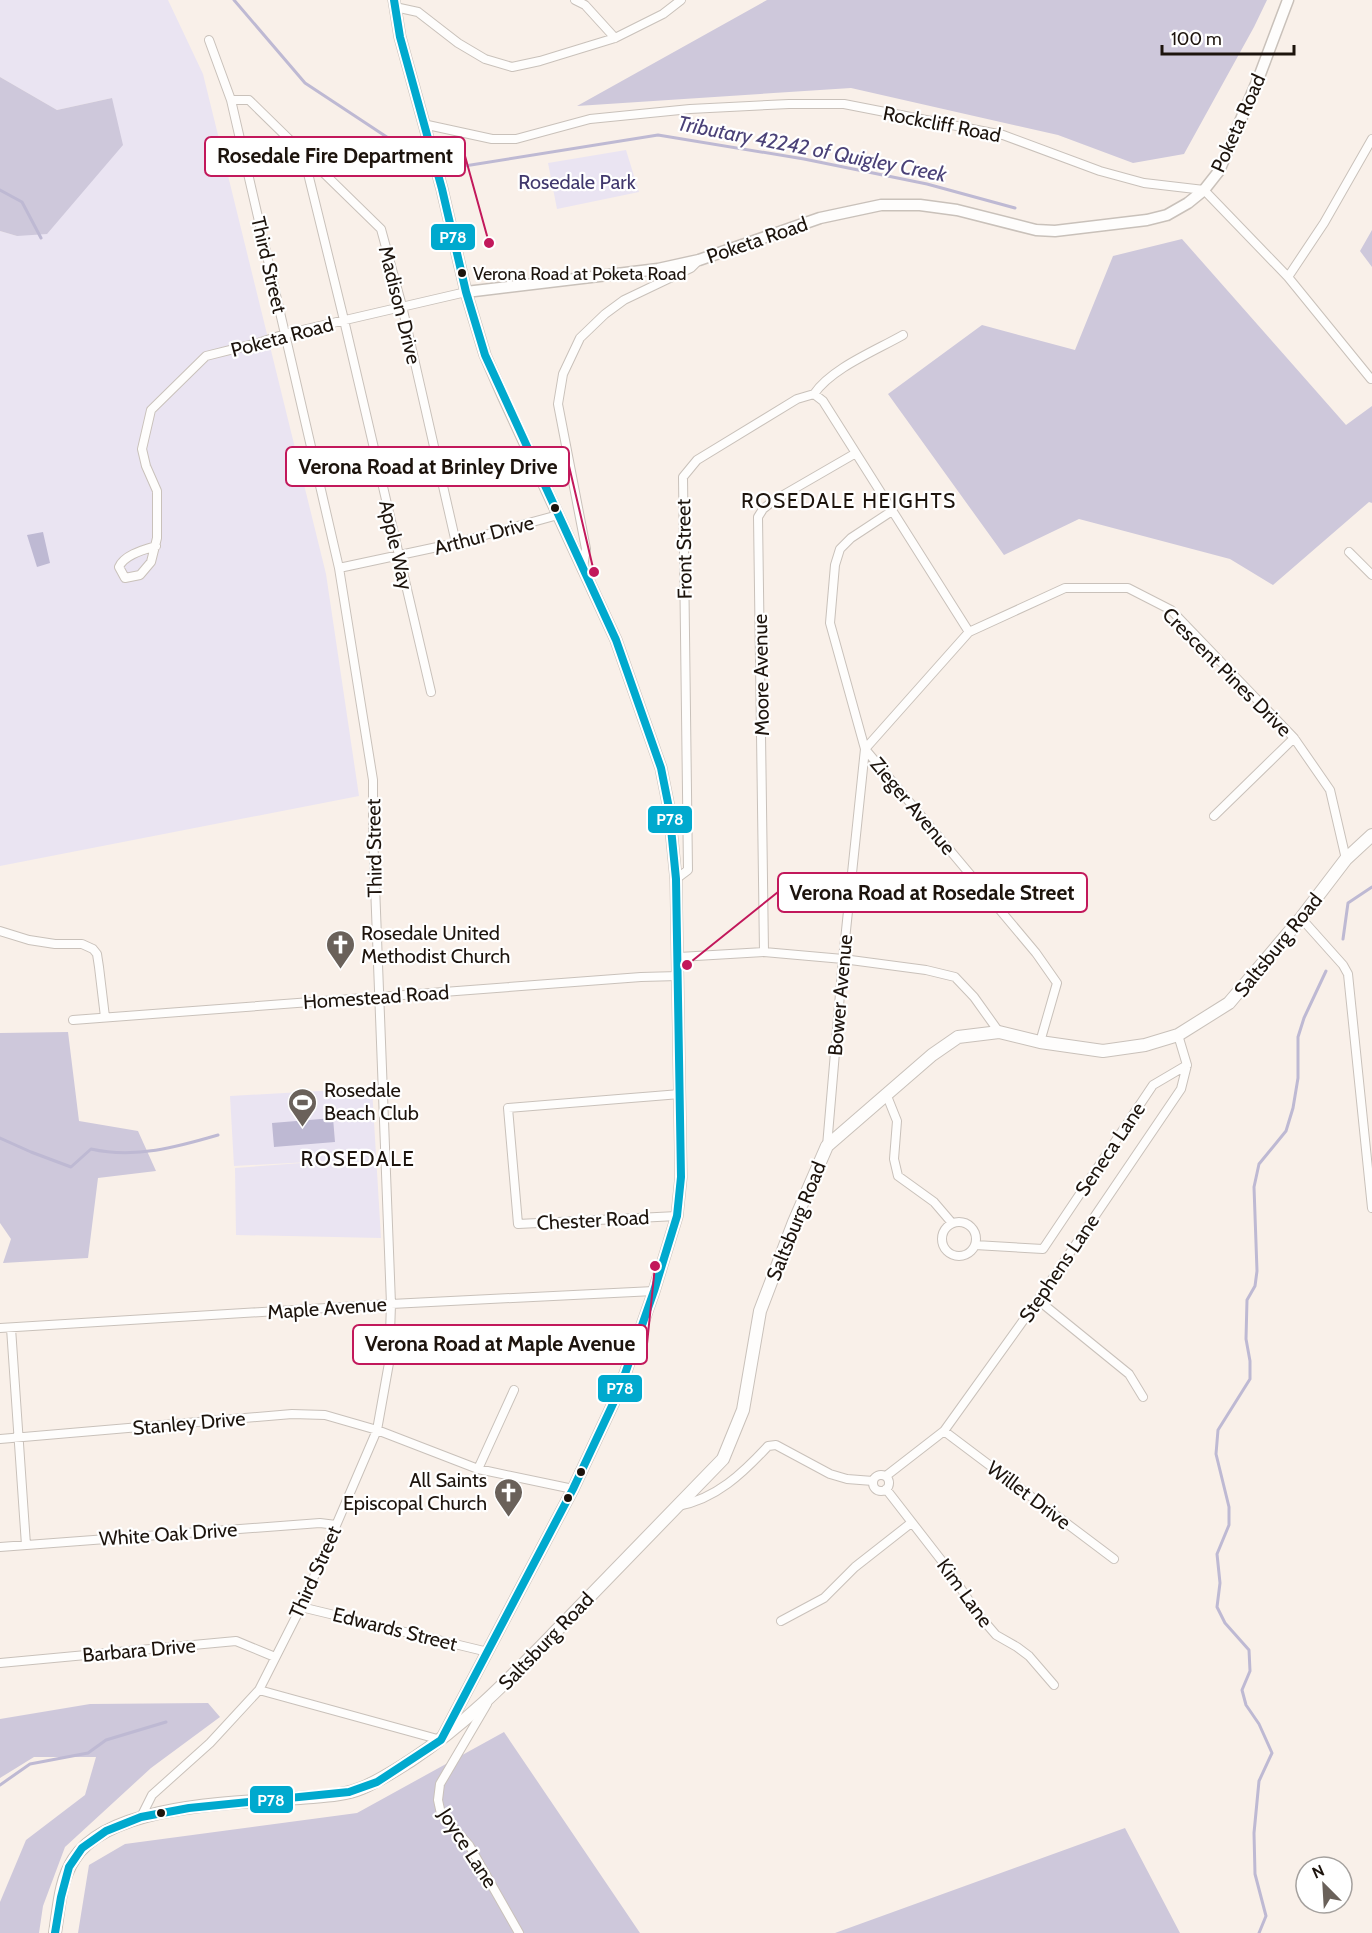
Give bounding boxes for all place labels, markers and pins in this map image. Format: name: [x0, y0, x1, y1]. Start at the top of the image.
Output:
callout: Rosedale Fire Department: [205, 137, 465, 176]
place label: Verona Road at Poketa Road: [473, 263, 687, 285]
marker: Verona Road at Poketa Road: [456, 267, 468, 279]
callout: Verona Road at Brinley Drive: [286, 447, 569, 486]
unlabelled marker: [549, 502, 561, 514]
callout: Verona Road at Rosedale Street: [778, 873, 1087, 912]
place label: Rosedale United Methodist Church: [361, 921, 510, 968]
church icon: Rosedale United Methodist Church: [324, 928, 356, 970]
place label: Rosedale Beach Club: [324, 1078, 419, 1125]
sports icon: Rosedale Beach Club: [287, 1086, 319, 1128]
callout: Verona Road at Maple Avenue: [353, 1325, 647, 1364]
unlabelled marker: [575, 1466, 587, 1478]
place label: All Saints Episcopal Church: [343, 1468, 487, 1515]
church icon: All Saints Episcopal Church: [492, 1476, 524, 1518]
unlabelled marker: [562, 1492, 574, 1504]
unlabelled marker: [155, 1807, 167, 1819]

